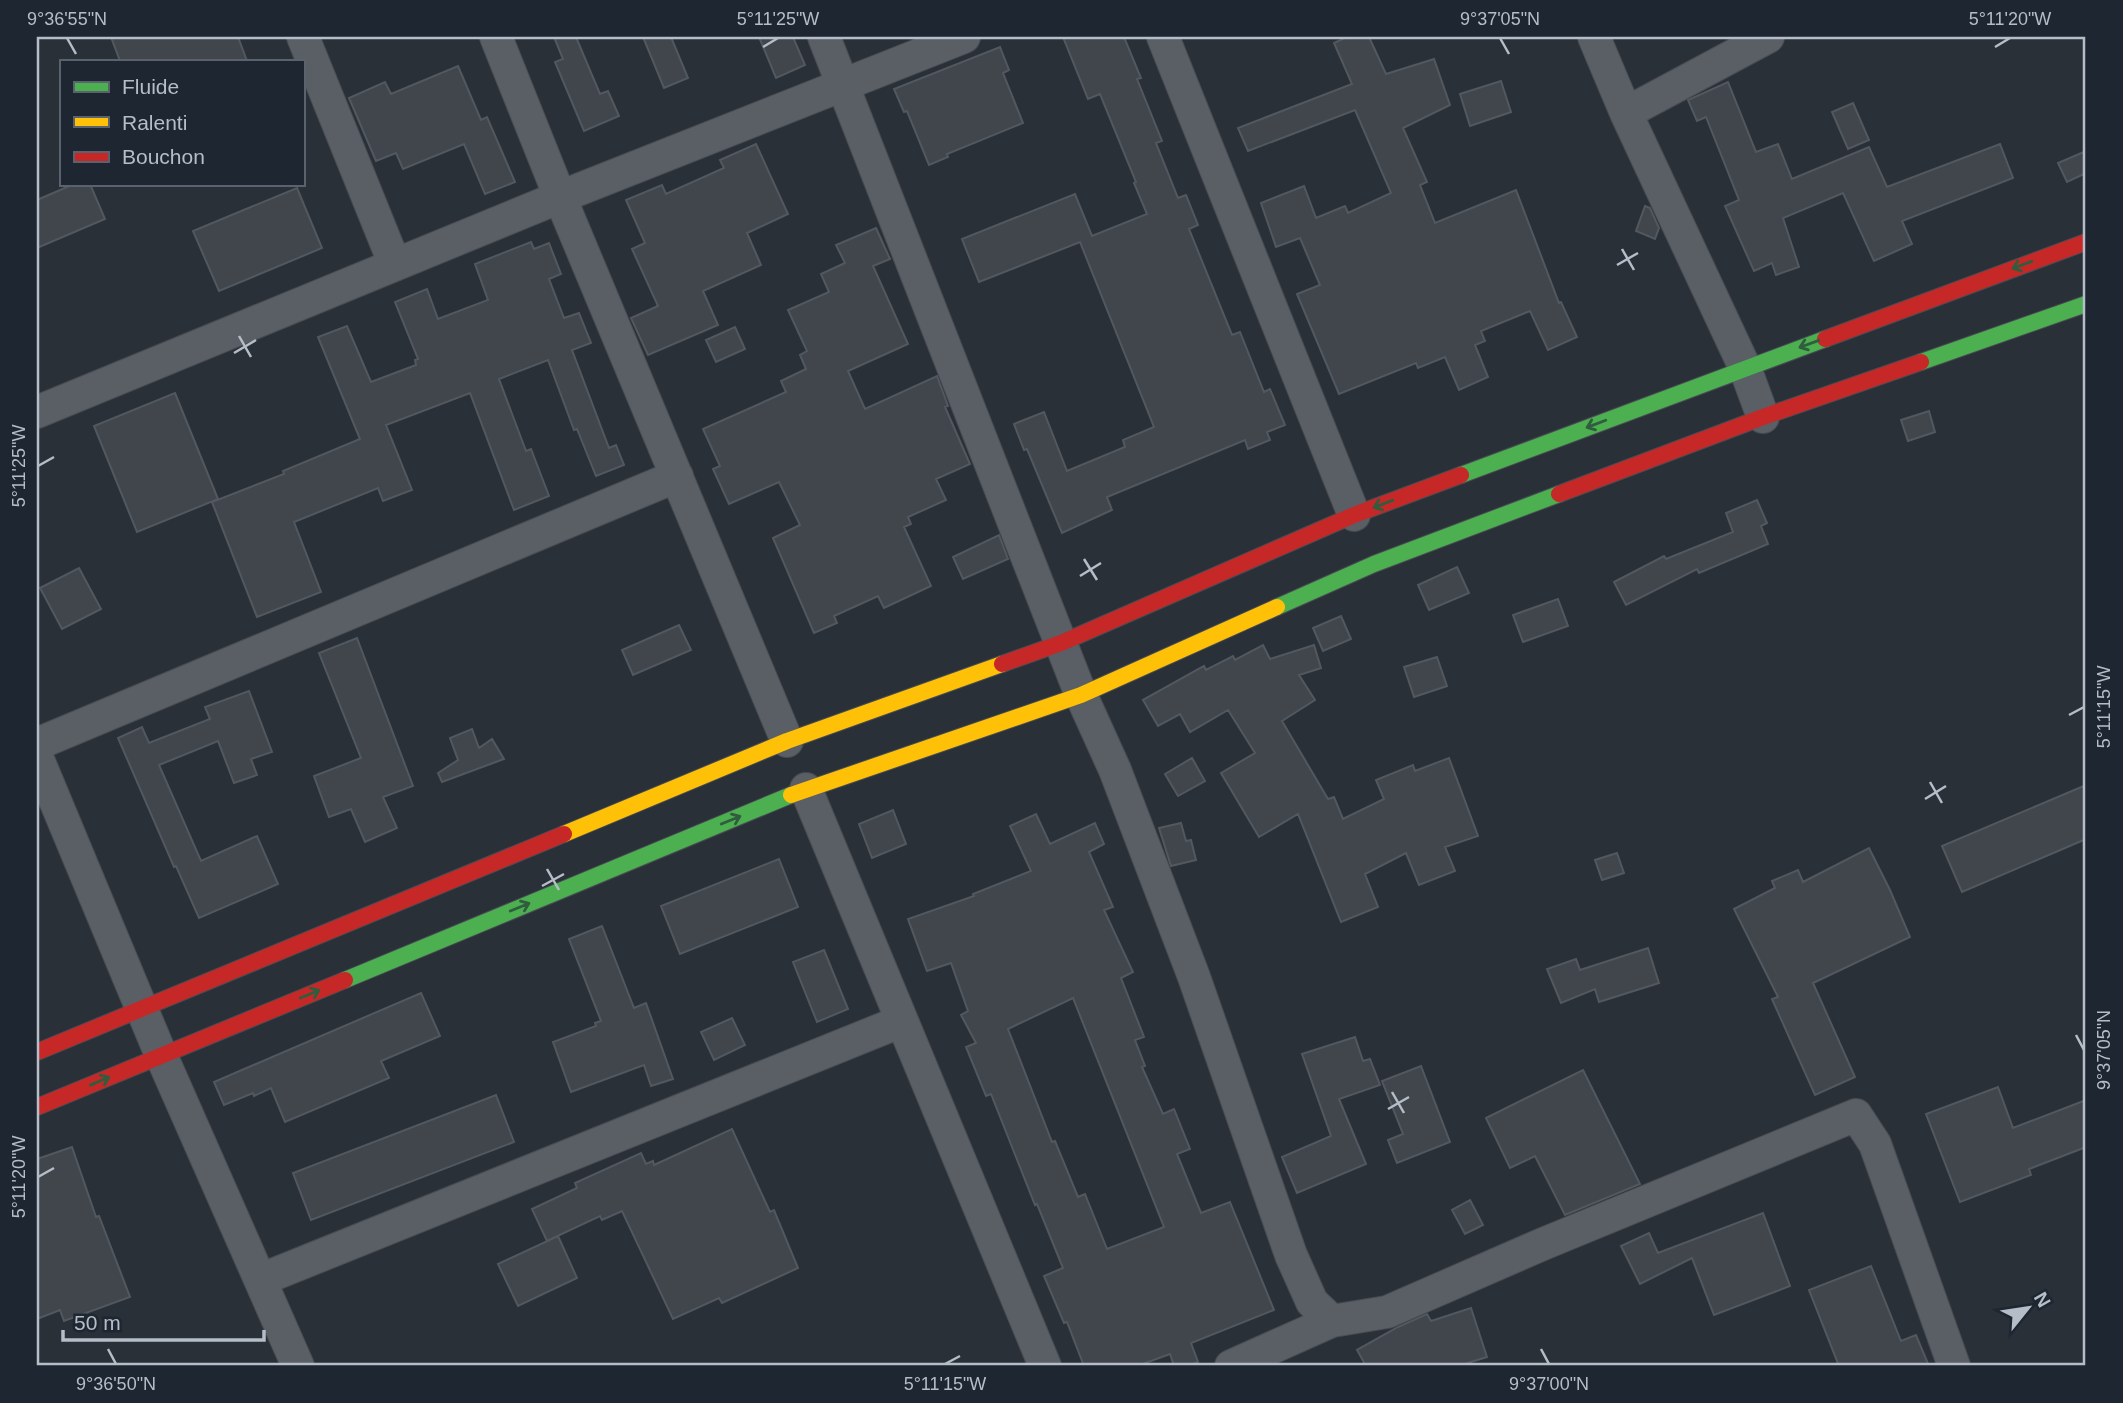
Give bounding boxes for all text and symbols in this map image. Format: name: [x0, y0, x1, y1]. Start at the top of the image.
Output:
text: 9°36'55"N: [27, 9, 107, 29]
text: 5°11'25"W: [737, 9, 819, 29]
text: 9°37'05"N: [1460, 9, 1540, 29]
text: 5°11'20"W: [1969, 9, 2051, 29]
legend: [60, 60, 304, 186]
text: Fluide: [122, 75, 179, 98]
text: Ralenti: [122, 111, 187, 134]
text: Bouchon: [122, 145, 205, 168]
one-way arrow: [2012, 260, 2034, 273]
one-way arrow: [1798, 339, 1820, 351]
one-way arrow: [1585, 418, 1607, 431]
text: 5°11'25"W: [9, 425, 29, 507]
one-way arrow: [1372, 498, 1394, 511]
text: 5°11'15"W: [2094, 666, 2114, 748]
one-way arrow: [719, 813, 741, 826]
one-way arrow: [509, 900, 531, 913]
one-way arrow: [299, 987, 320, 1000]
text: 9°37'05"N: [2094, 1010, 2114, 1090]
one-way arrow: [88, 1074, 110, 1087]
text: 5°11'20"W: [9, 1136, 29, 1218]
north arrow: [1994, 1274, 2064, 1344]
text: N: [2030, 1289, 2055, 1311]
scale bar: [63, 1298, 264, 1342]
text: 50 m: [74, 1311, 121, 1334]
text: 9°36'50"N: [76, 1374, 156, 1394]
text: 5°11'15"W: [904, 1374, 986, 1394]
text: 9°37'00"N: [1509, 1374, 1589, 1394]

